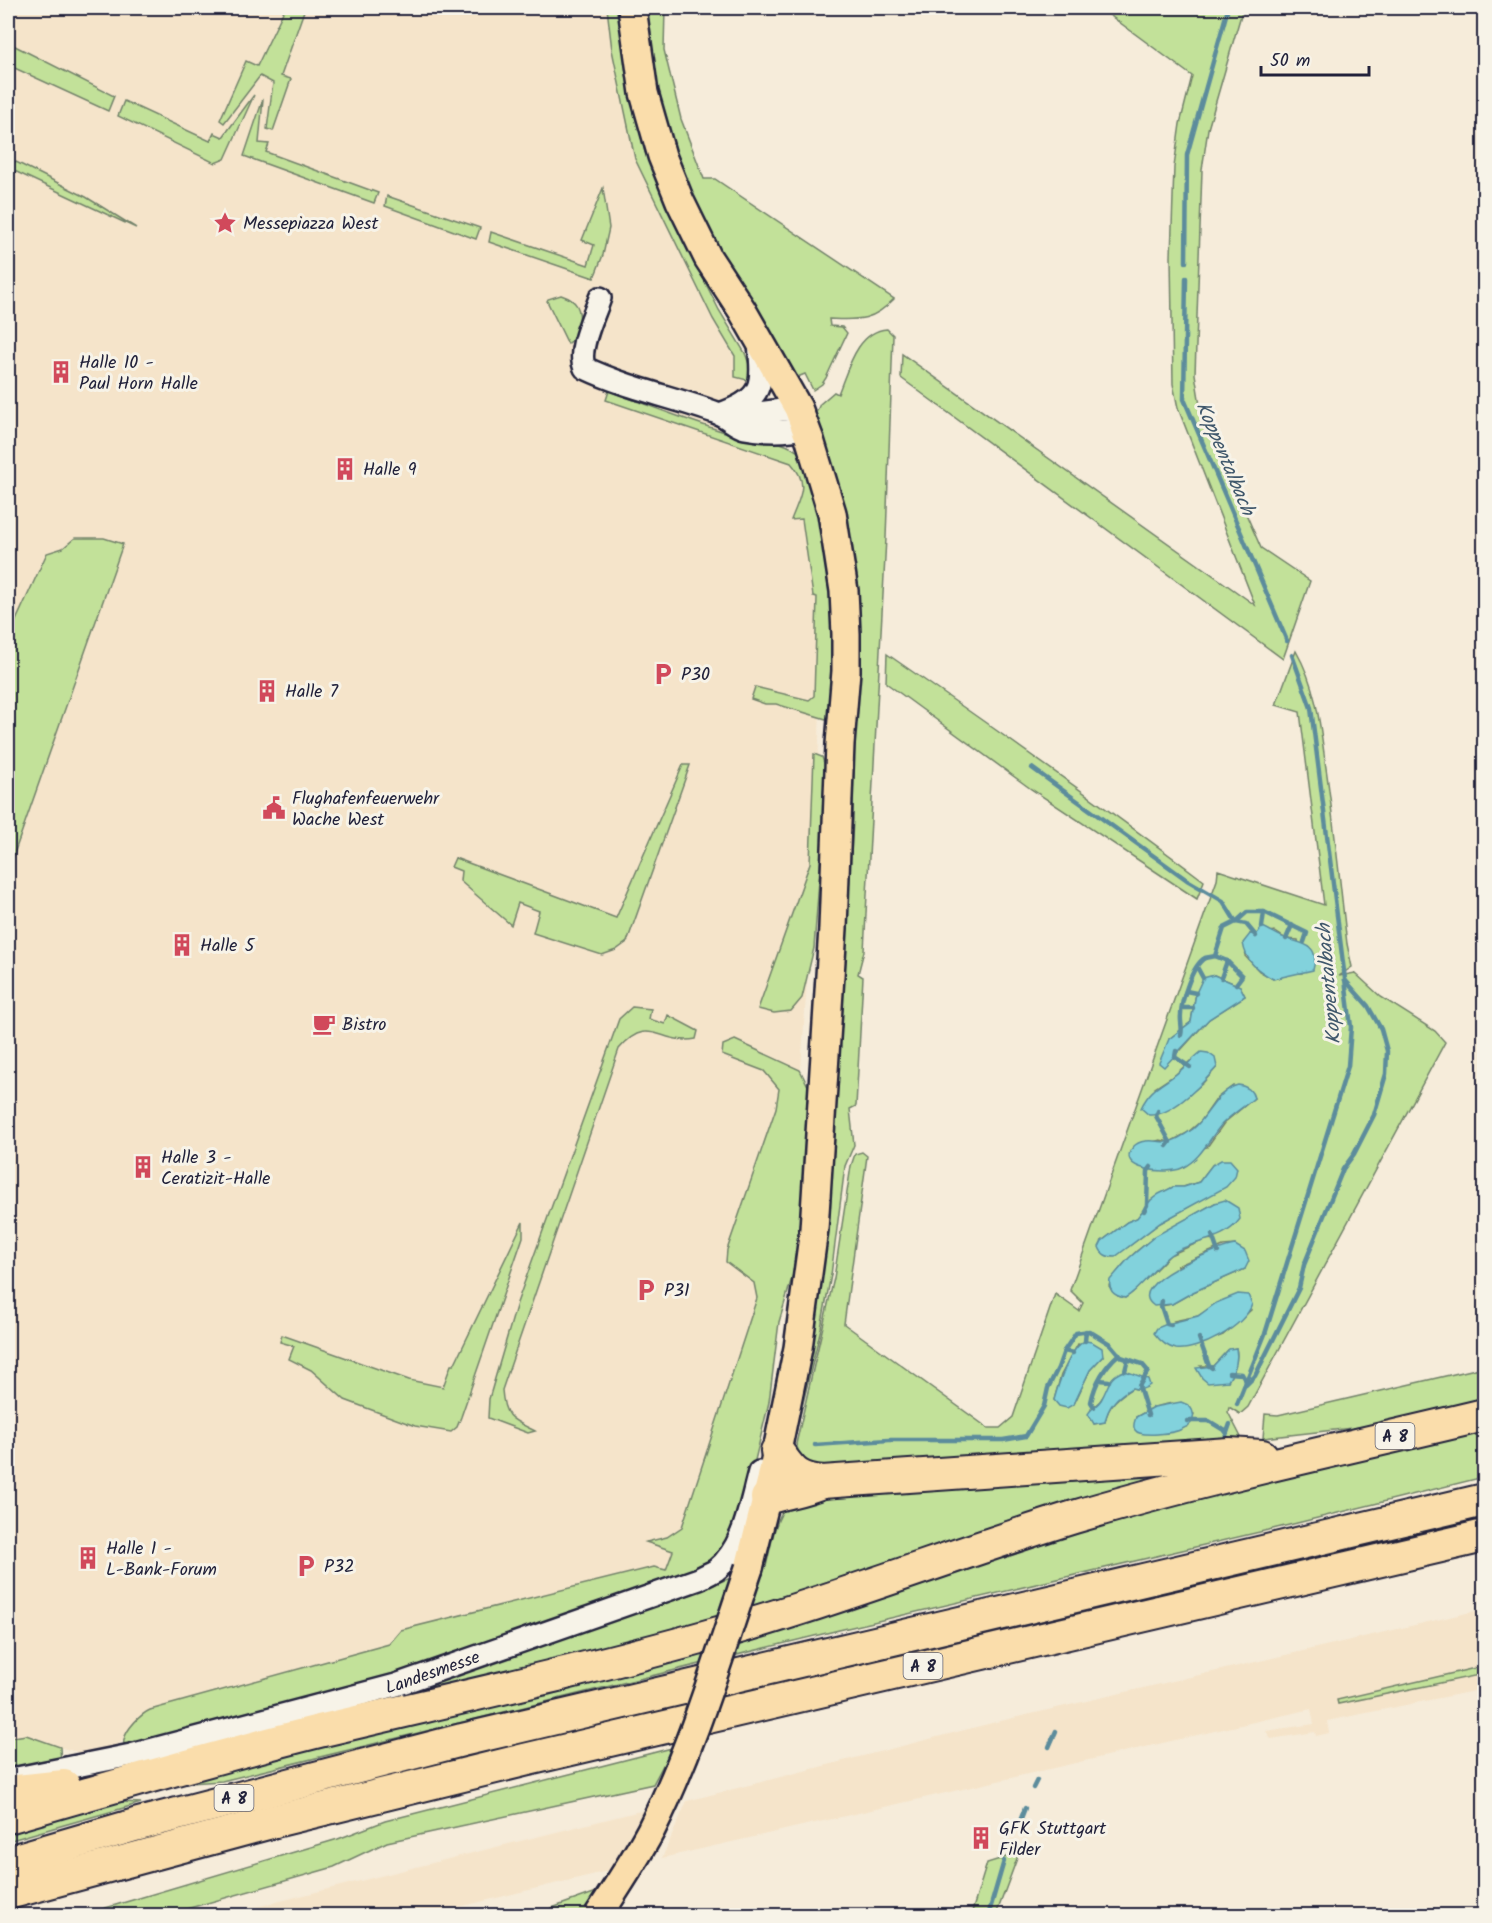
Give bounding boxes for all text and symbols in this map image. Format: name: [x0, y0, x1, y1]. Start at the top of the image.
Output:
scale bar: [1261, 39, 1369, 77]
text: 50 m: [1270, 47, 1310, 76]
place icon: Messepiazza West: [212, 210, 238, 236]
place label: Messepiazza West: [243, 210, 379, 239]
place label: Halle 10 - Paul Horn Halle: [79, 349, 198, 399]
building icon: Halle 10 - Paul Horn Halle: [48, 359, 74, 385]
water label: Koppentalbach: [1186, 397, 1263, 523]
building icon: Halle 9: [332, 456, 358, 482]
place label: Halle 9: [363, 456, 417, 485]
parking icon: P30: [650, 661, 676, 687]
place label: P30: [681, 661, 710, 690]
building icon: Halle 7: [254, 678, 280, 704]
place label: Halle 7: [285, 678, 339, 707]
place label: Flughafenfeuerwehr Wache West: [292, 785, 440, 835]
public building icon: Flughafenfeuerwehr Wache West: [261, 795, 287, 821]
water label: Koppentalbach: [1309, 920, 1351, 1046]
building icon: Halle 5: [169, 932, 195, 958]
place label: Halle 5: [200, 932, 256, 961]
cafe icon: Bistro: [311, 1011, 337, 1037]
place label: Bistro: [342, 1011, 387, 1040]
place label: Halle 3 - Ceratizit-Halle: [161, 1144, 270, 1194]
building icon: Halle 3 - Ceratizit-Halle: [130, 1154, 156, 1180]
parking icon: P31: [633, 1277, 659, 1303]
place label: P31: [664, 1277, 690, 1306]
road number: A 8: [1376, 1423, 1414, 1449]
place label: Halle 1 - L-Bank-Forum: [106, 1535, 217, 1585]
building icon: Halle 1 - L-Bank-Forum: [75, 1545, 101, 1571]
parking icon: P32: [293, 1553, 319, 1579]
place label: P32: [324, 1553, 355, 1582]
street label: Landesmesse: [382, 1644, 484, 1703]
road number: A 8: [904, 1653, 942, 1679]
road number: A 8: [214, 1785, 254, 1811]
place label: GFK Stuttgart Filder: [999, 1815, 1107, 1865]
building icon: GFK Stuttgart Filder: [968, 1825, 994, 1851]

